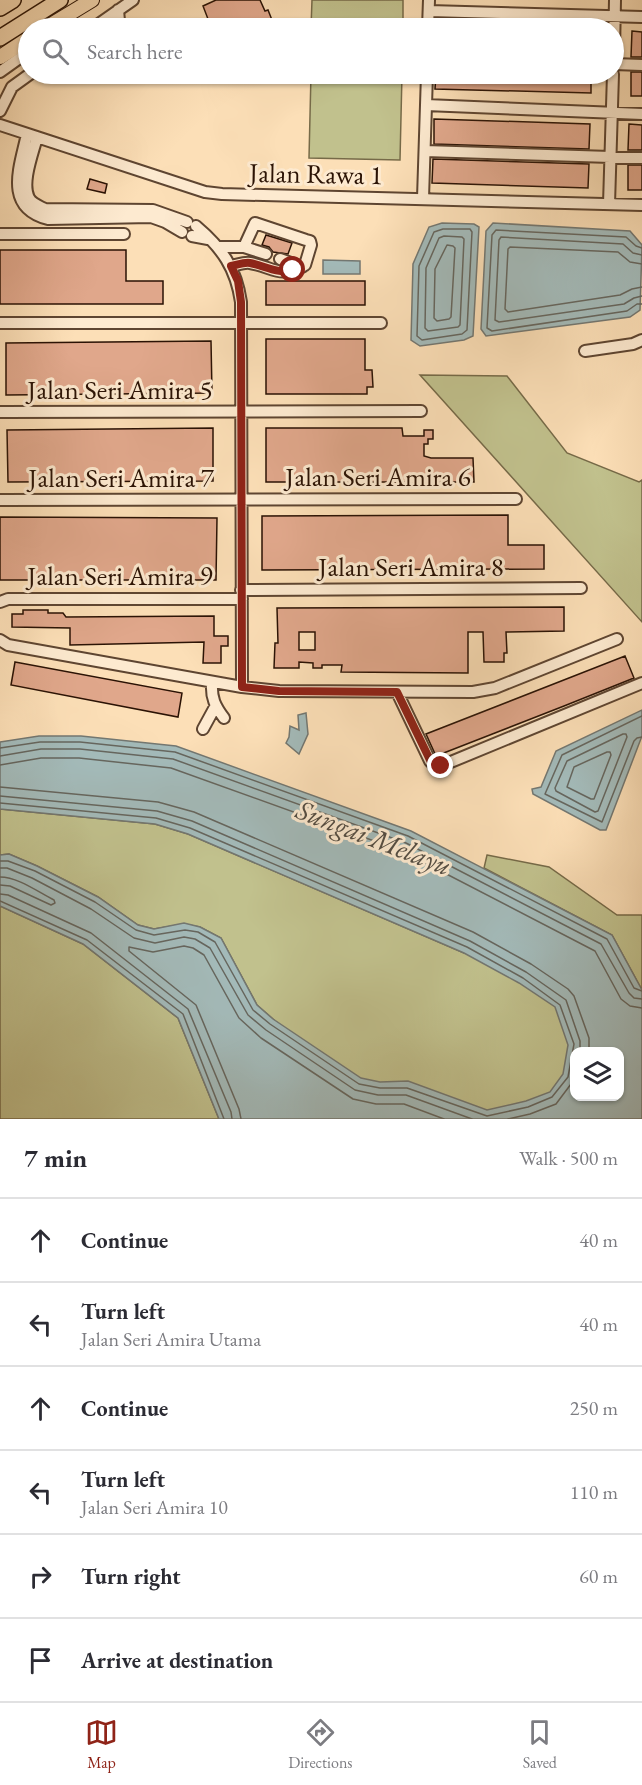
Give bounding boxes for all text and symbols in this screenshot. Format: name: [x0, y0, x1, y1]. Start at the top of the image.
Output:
search box: [18, 18, 624, 84]
icon: search: [39, 35, 72, 68]
text: Search here: [87, 37, 182, 66]
street label: Jalan Rawa 1: [247, 155, 383, 192]
route start: [279, 256, 305, 282]
street label: Jalan Seri Amira 5: [25, 372, 213, 407]
street label: Jalan Seri Amira 6: [283, 459, 471, 494]
street label: Jalan Seri Amira 7: [26, 460, 215, 495]
street label: Jalan Seri Amira 8: [316, 549, 504, 584]
street label: Jalan Seri Amira 9: [25, 558, 213, 593]
route end: [427, 752, 453, 778]
water label: Sungai Melayu: [290, 791, 457, 883]
map controls: [570, 1047, 624, 1101]
button: layers: [570, 1047, 624, 1101]
text: 7 min: [24, 1141, 87, 1175]
text: Walk · 500 m: [519, 1145, 618, 1171]
icon: ahead: [24, 1224, 57, 1257]
text: Continue: [81, 1226, 168, 1255]
text: 40 m: [579, 1227, 618, 1253]
text: Turn left: [81, 1297, 165, 1326]
icon: left: [24, 1308, 57, 1341]
text: 40 m: [579, 1311, 618, 1337]
text: Jalan Seri Amira Utama: [81, 1326, 261, 1352]
icon: ahead: [24, 1392, 57, 1425]
text: Continue: [81, 1394, 168, 1423]
text: 250 m: [570, 1395, 618, 1421]
text: Turn left: [81, 1465, 165, 1494]
icon: left: [24, 1476, 57, 1509]
text: 110 m: [570, 1479, 618, 1505]
text: Jalan Seri Amira 10: [81, 1494, 228, 1520]
icon: right: [24, 1560, 57, 1593]
text: Turn right: [81, 1562, 180, 1591]
text: 60 m: [579, 1563, 618, 1589]
icon: arrive: [24, 1644, 57, 1677]
text: Arrive at destination: [81, 1646, 273, 1675]
tab: Map: [85, 1716, 118, 1773]
tab: Directions: [288, 1716, 353, 1773]
tab: Saved: [523, 1716, 557, 1773]

